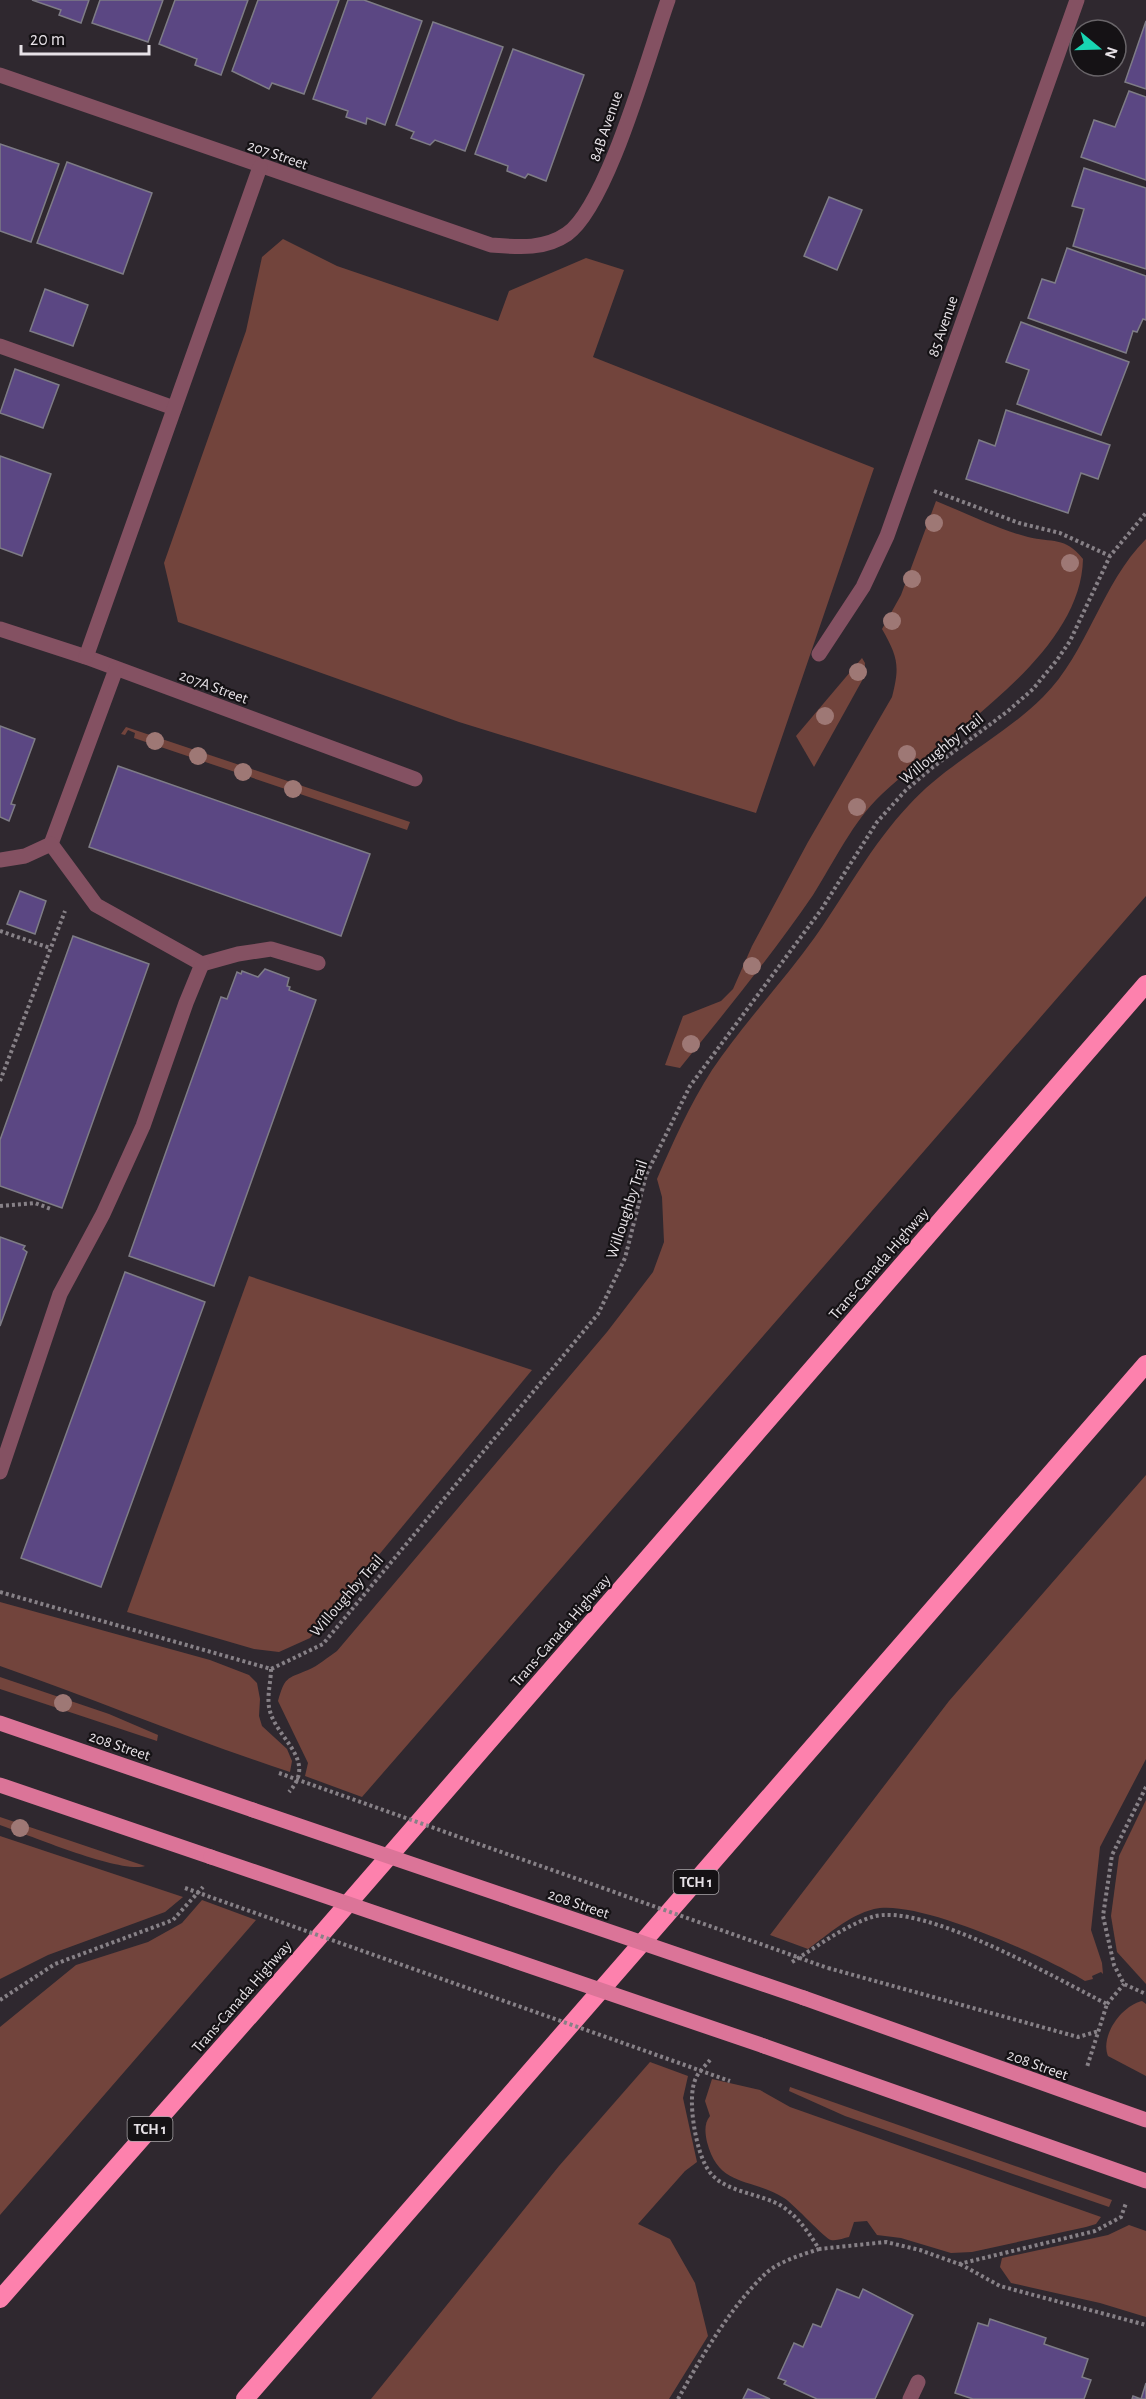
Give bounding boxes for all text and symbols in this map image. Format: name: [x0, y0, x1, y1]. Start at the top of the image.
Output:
scale bar: [21, 18, 148, 56]
north arrow: [1068, 18, 1128, 78]
text: 20 m: [30, 31, 65, 49]
text: N: [1102, 45, 1121, 60]
street label: 84B Avenue: [586, 89, 625, 164]
street label: 207 Street: [245, 137, 310, 173]
street label: 85 Avenue: [925, 294, 961, 359]
street label: 207A Street: [177, 667, 250, 707]
street label: Willoughby Trail: [897, 710, 987, 788]
street label: Willoughby Trail: [603, 1158, 651, 1261]
street label: Trans-Canada Highway: [826, 1204, 933, 1323]
street label: Willoughby Trail: [307, 1552, 387, 1640]
street label: Trans-Canada Highway: [508, 1571, 615, 1690]
street label: 208 Street: [87, 1728, 152, 1764]
road number: TCH 1: [674, 1870, 718, 1894]
street label: 208 Street: [546, 1886, 611, 1922]
street label: Trans-Canada Highway: [189, 1937, 296, 2056]
street label: 208 Street: [1005, 2047, 1070, 2083]
road number: TCH 1: [128, 2117, 172, 2141]

